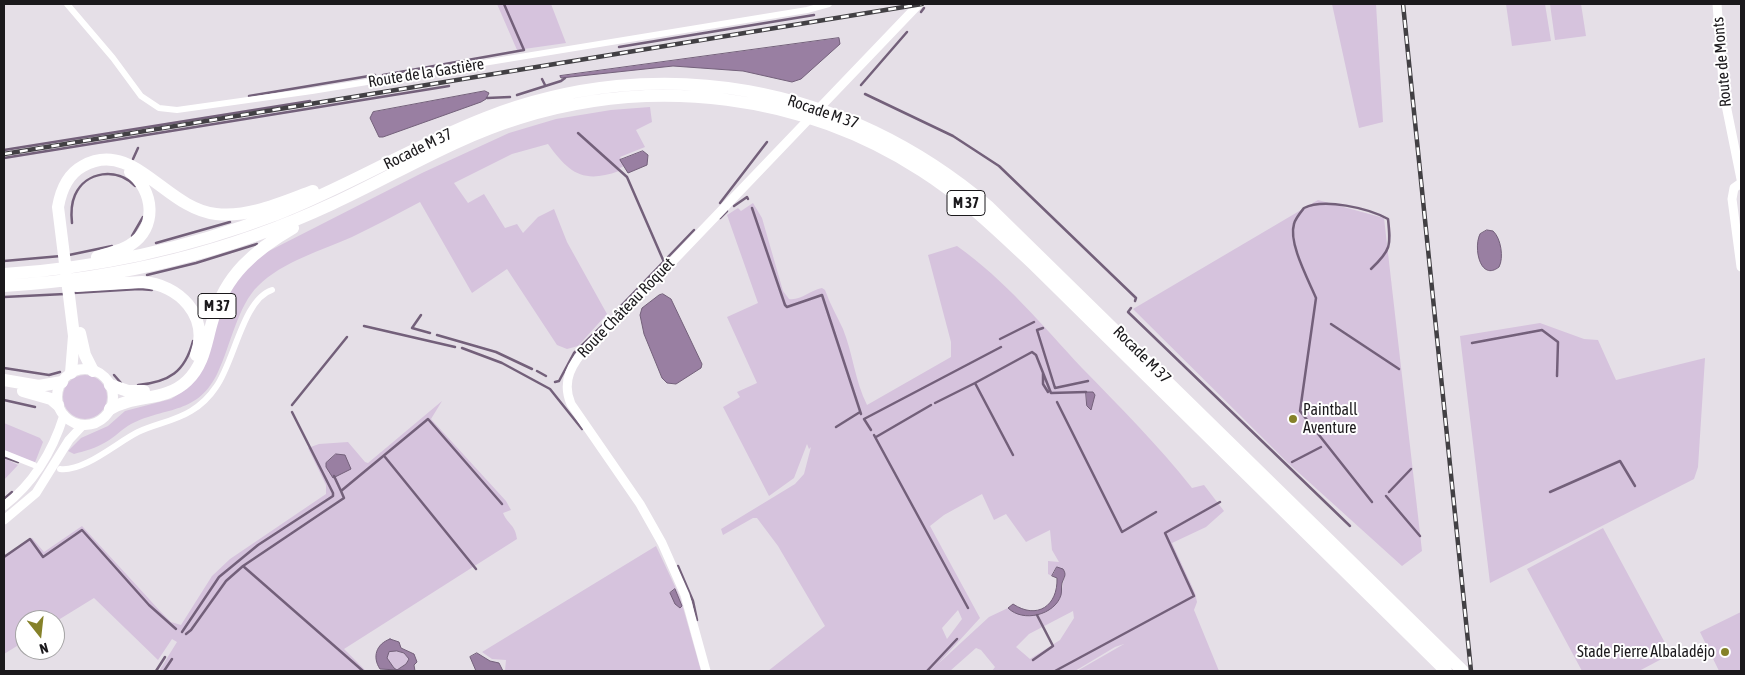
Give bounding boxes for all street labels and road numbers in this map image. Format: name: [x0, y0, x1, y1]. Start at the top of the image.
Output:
street label: Route de Monts: [1708, 16, 1736, 108]
street label: Route de la Gastière: [367, 54, 485, 92]
street label: Rocade M 37: [785, 91, 861, 133]
street label: Rocade M 37: [381, 124, 455, 174]
road number: M 37: [947, 190, 985, 216]
street label: Route Château Roquet: [573, 254, 679, 362]
road number: M 37: [198, 294, 236, 318]
street label: Rocade M 37: [1109, 322, 1175, 388]

